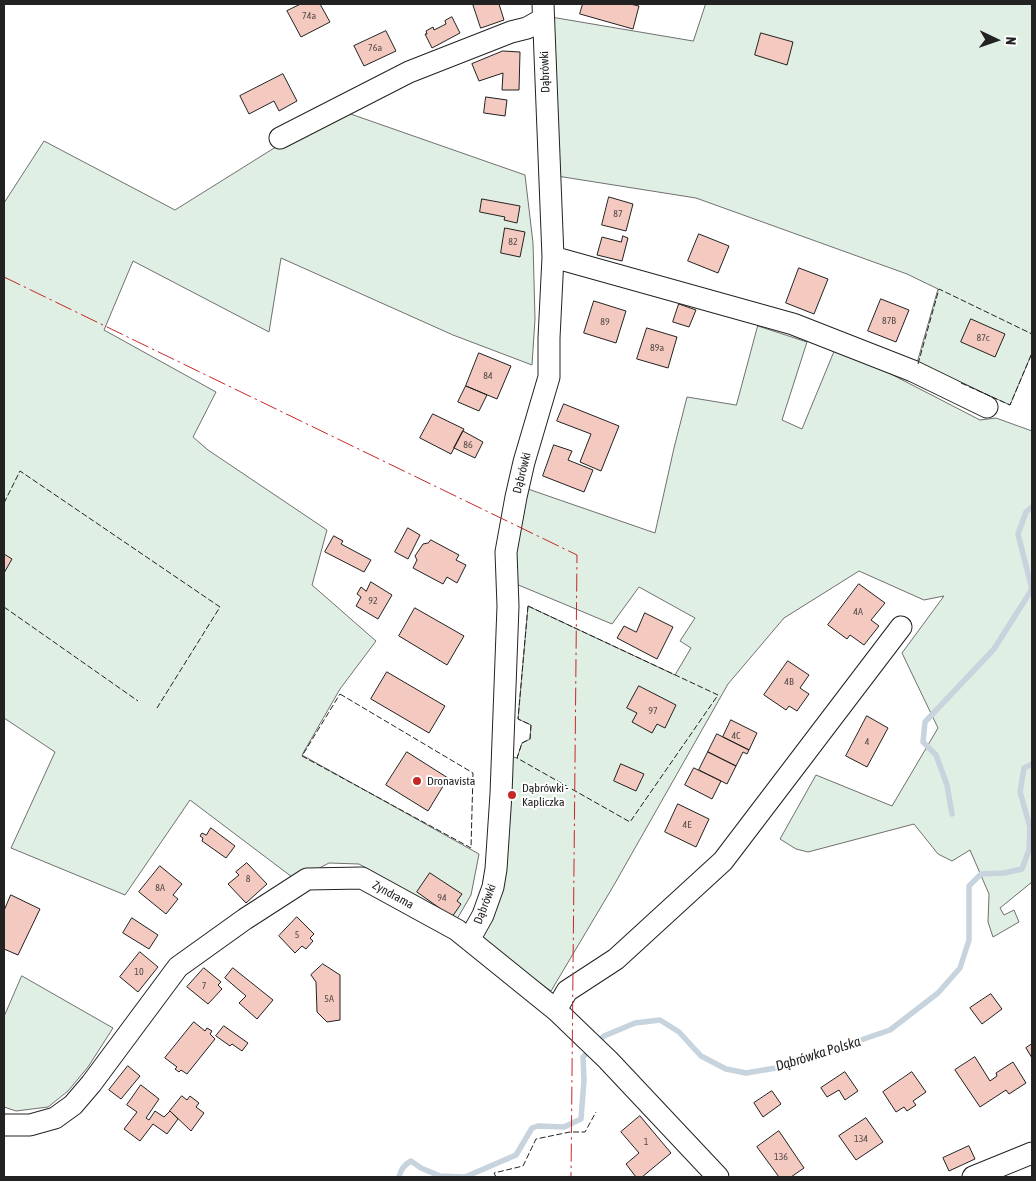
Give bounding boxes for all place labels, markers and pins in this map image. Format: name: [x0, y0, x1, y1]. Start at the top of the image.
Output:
place label: Dronavista: [427, 774, 475, 788]
marker: Dronavista: [411, 775, 423, 787]
place label: Dąbrówki - Kapliczka: [522, 781, 569, 809]
marker: Dąbrówki - Kapliczka: [506, 789, 518, 801]

